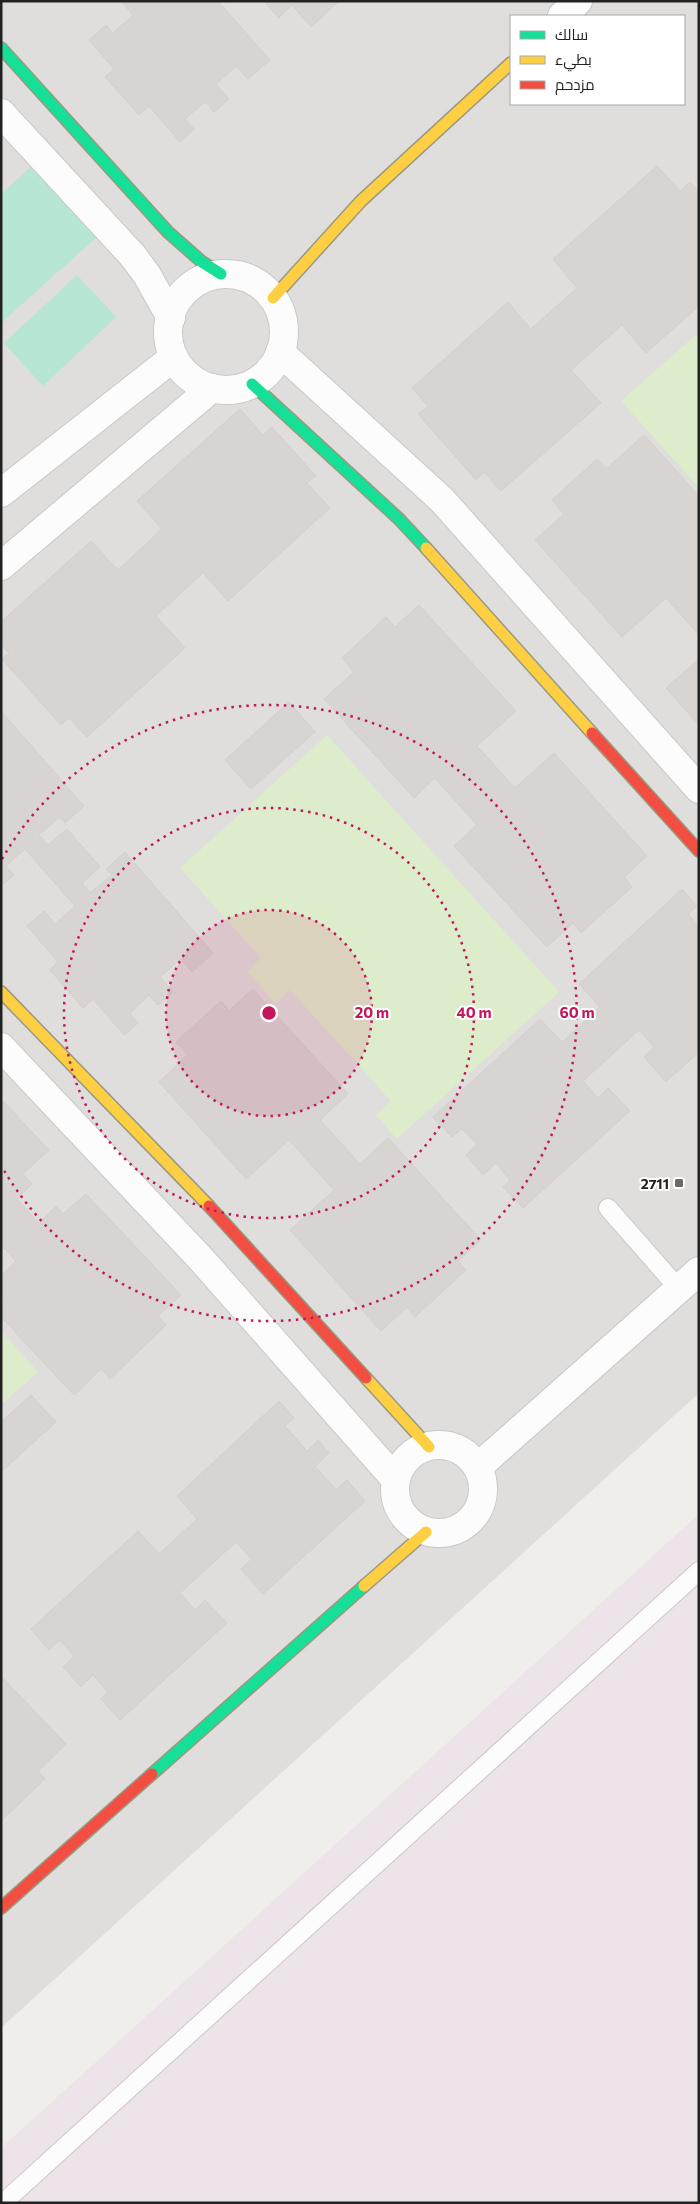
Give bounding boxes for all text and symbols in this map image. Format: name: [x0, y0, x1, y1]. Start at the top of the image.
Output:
legend: [510, 15, 685, 105]
text: سالك: [555, 25, 588, 43]
text: بطيء: [555, 50, 592, 72]
text: مزدحم: [555, 75, 595, 95]
text: 20 m: [355, 1003, 389, 1021]
text: 40 m: [456, 1003, 492, 1021]
text: 60 m: [559, 1003, 595, 1021]
centre of rings: [260, 1004, 278, 1022]
place label: 2711: [641, 1175, 669, 1192]
marker: 2711: [673, 1177, 685, 1189]

